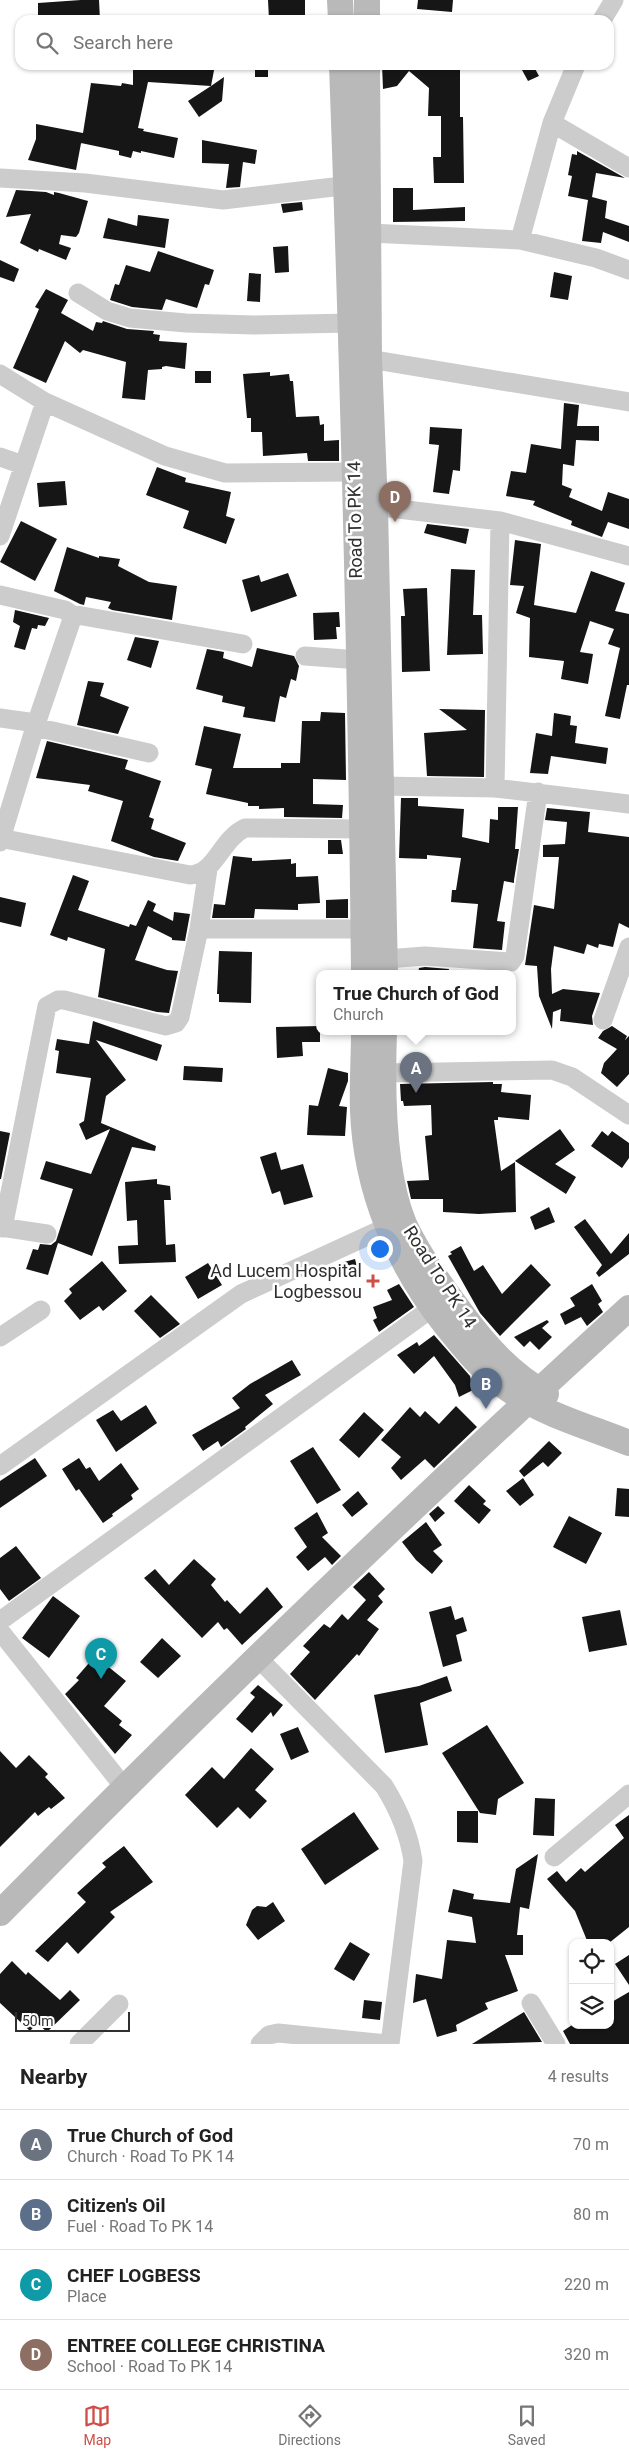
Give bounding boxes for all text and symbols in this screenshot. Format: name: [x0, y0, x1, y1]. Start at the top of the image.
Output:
search box: [15, 15, 614, 70]
icon: search: [33, 29, 61, 57]
text: Search here: [73, 31, 173, 54]
street label: Road To PK 14: [343, 461, 366, 579]
pin: D: [379, 481, 411, 522]
popup: [316, 970, 516, 1035]
text: True Church of God: [333, 982, 499, 1005]
text: Church: [333, 1005, 383, 1024]
pin: A: [400, 1052, 432, 1093]
street label: Road To PK 14: [400, 1222, 481, 1332]
your location: [367, 1236, 393, 1262]
place label: Ad Lucem Hospital Logbessou: [210, 1260, 362, 1302]
marker: Ad Lucem Hospital Logbessou: [366, 1274, 380, 1288]
pin: B: [470, 1368, 502, 1409]
pin: C: [85, 1638, 117, 1679]
map controls: [569, 1939, 614, 2029]
button: locate: [569, 1939, 614, 1984]
button: layers: [569, 1984, 614, 2029]
scale bar: [15, 2009, 130, 2032]
text: 50 m: [22, 2013, 54, 2029]
text: Nearby: [20, 2065, 87, 2089]
text: 4 results: [548, 2067, 609, 2086]
text: True Church of God: [67, 2124, 233, 2147]
text: A: [31, 2135, 41, 2154]
text: 70 m: [573, 2135, 609, 2154]
text: Church · Road To PK 14: [67, 2147, 234, 2166]
text: Citizen's Oil: [67, 2194, 165, 2217]
text: B: [31, 2205, 41, 2224]
text: 80 m: [573, 2205, 609, 2224]
text: Fuel · Road To PK 14: [67, 2217, 213, 2236]
text: CHEF LOGBESS: [67, 2264, 201, 2287]
text: C: [31, 2275, 41, 2294]
text: 220 m: [564, 2275, 609, 2294]
text: Place: [67, 2287, 107, 2306]
text: ENTREE COLLEGE CHRISTINA: [67, 2334, 325, 2357]
text: D: [31, 2345, 41, 2364]
text: 320 m: [564, 2345, 609, 2364]
text: School · Road To PK 14: [67, 2357, 232, 2376]
tab: Map: [83, 2402, 111, 2448]
tab: Directions: [278, 2402, 341, 2448]
tab: Saved: [508, 2402, 546, 2448]

